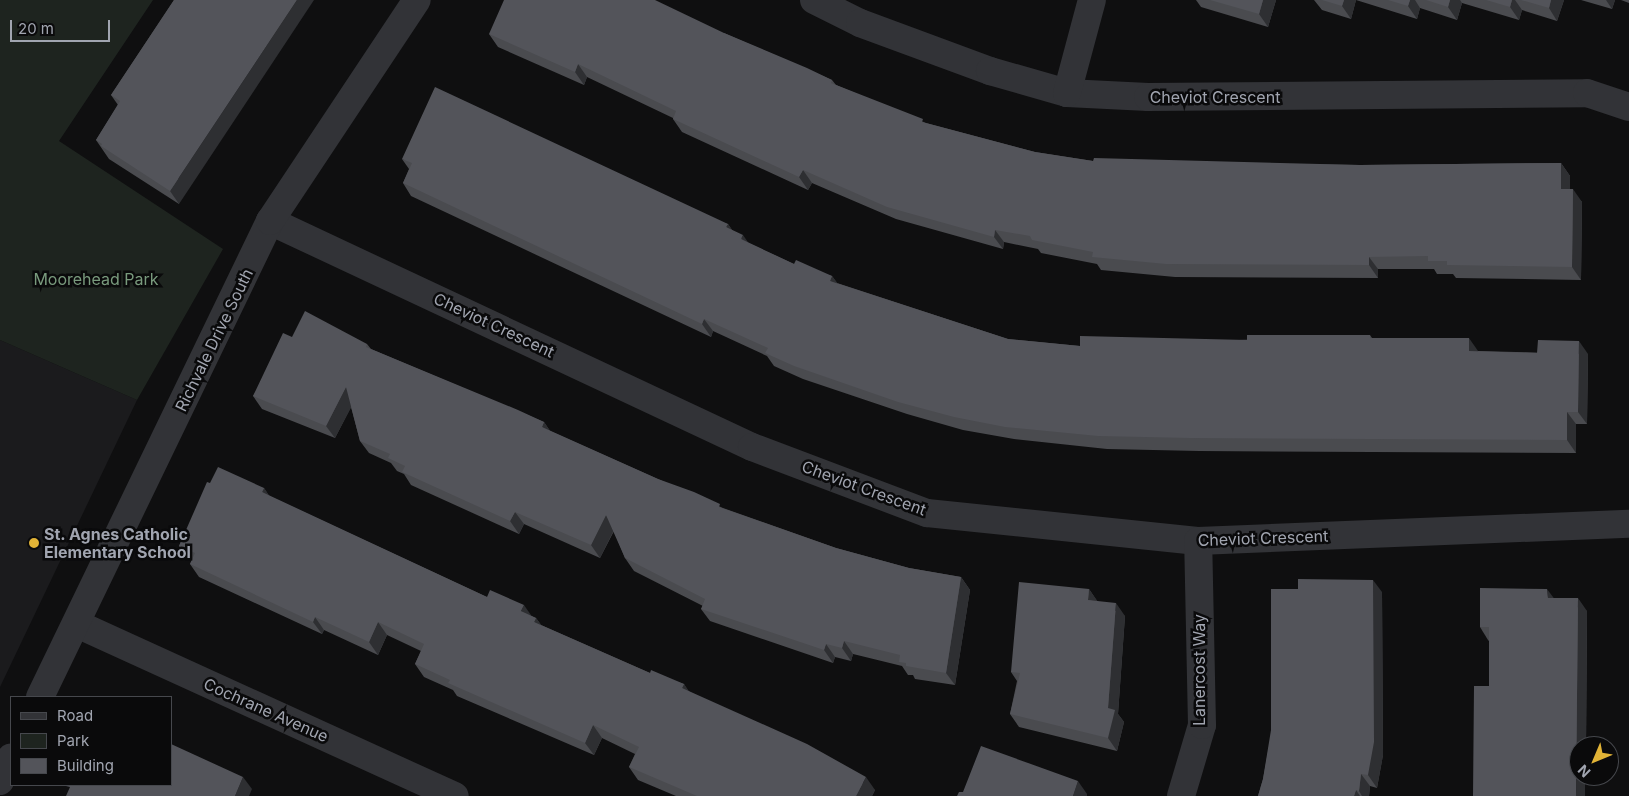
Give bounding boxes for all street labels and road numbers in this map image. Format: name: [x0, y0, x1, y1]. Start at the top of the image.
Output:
street label: Cheviot Crescent: [1150, 87, 1280, 107]
street label: Richvale Drive South: [171, 266, 257, 414]
street label: Cheviot Crescent: [431, 289, 557, 361]
street label: Cheviot Crescent: [799, 457, 929, 519]
street label: Cheviot Crescent: [1197, 526, 1329, 550]
street label: Lanercost Way: [1189, 614, 1209, 726]
street label: Cochrane Avenue: [201, 674, 331, 746]

